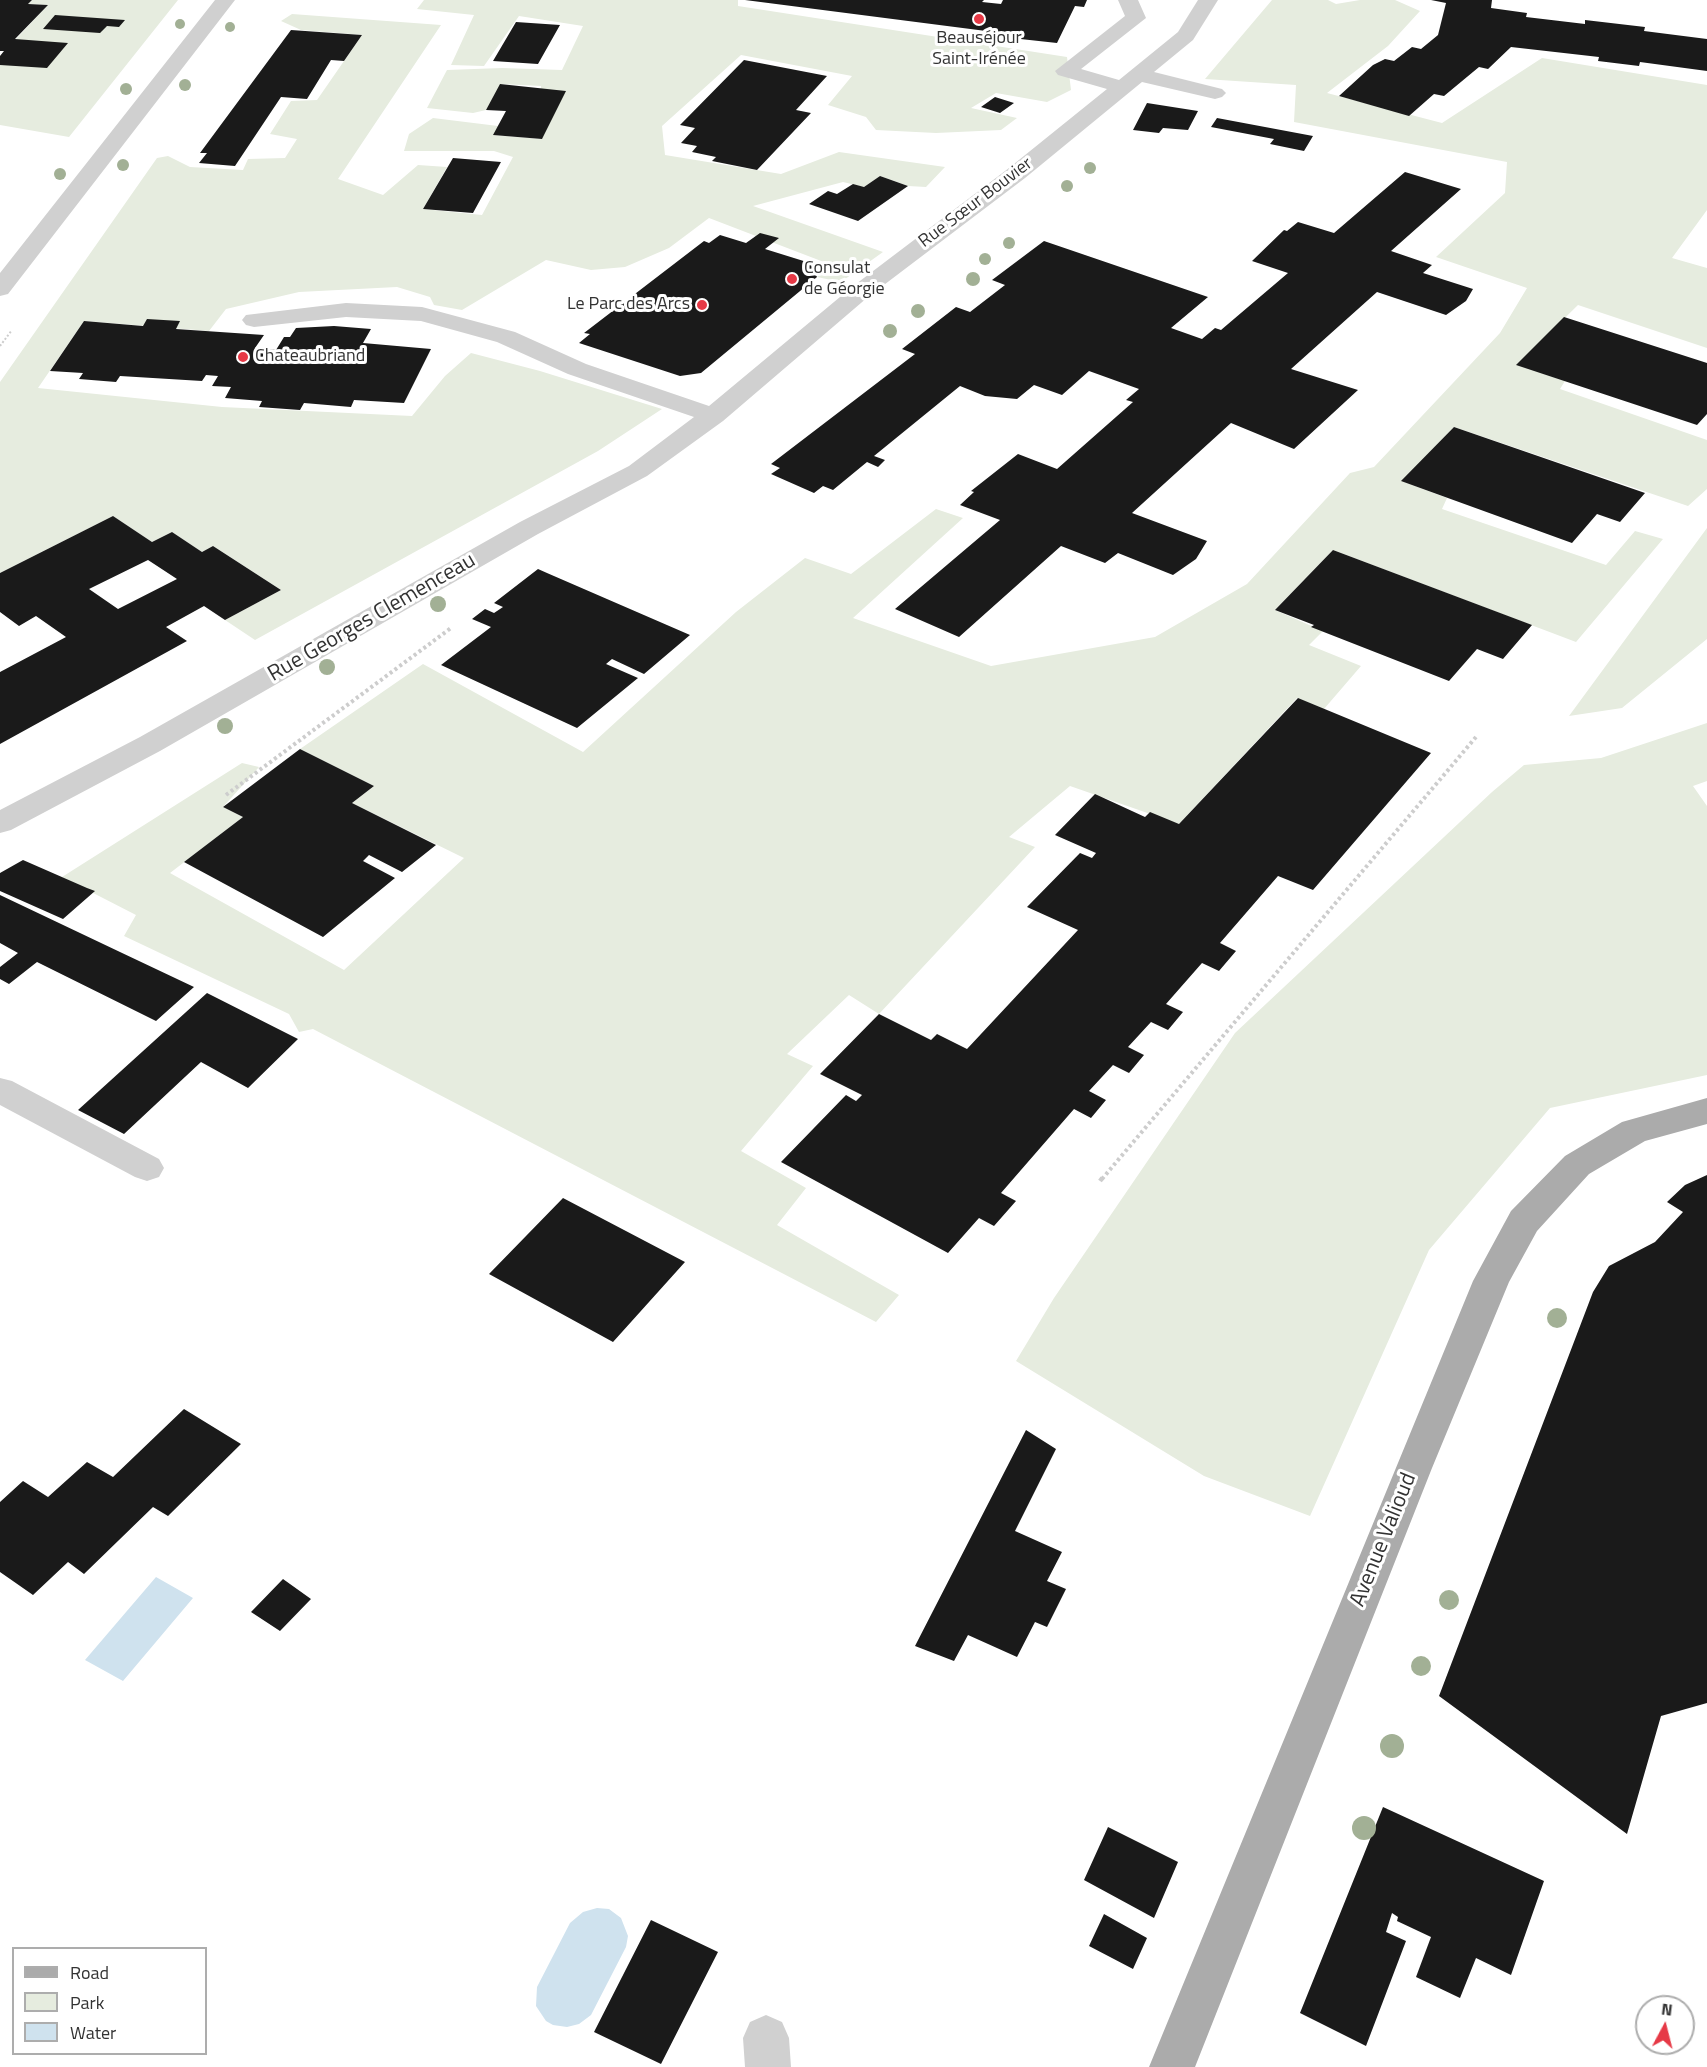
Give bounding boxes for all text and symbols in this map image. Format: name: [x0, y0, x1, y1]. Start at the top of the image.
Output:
marker: Beauséjour Saint-Irénée: [972, 12, 986, 26]
place label: Beauséjour Saint-Irénée: [932, 28, 1026, 70]
street label: Rue Sœur Bouvier: [915, 153, 1037, 253]
place label: Consulat de Géorgie: [804, 258, 885, 300]
marker: Consulat de Géorgie: [785, 272, 799, 286]
place label: Le Parc des Arcs: [567, 294, 690, 316]
marker: Le Parc des Arcs: [695, 298, 709, 312]
place label: Chateaubriand: [255, 346, 365, 368]
marker: Chateaubriand: [236, 350, 250, 364]
street label: Rue Georges Clemenceau: [264, 548, 480, 688]
street label: Avenue Valioud: [1345, 1469, 1423, 1611]
legend: [12, 1947, 207, 2055]
text: Road: [70, 1959, 109, 1986]
text: Park: [70, 1989, 104, 2016]
north arrow: [1635, 1995, 1695, 2055]
text: N: [1660, 1997, 1674, 2022]
text: Water: [70, 2019, 116, 2046]

